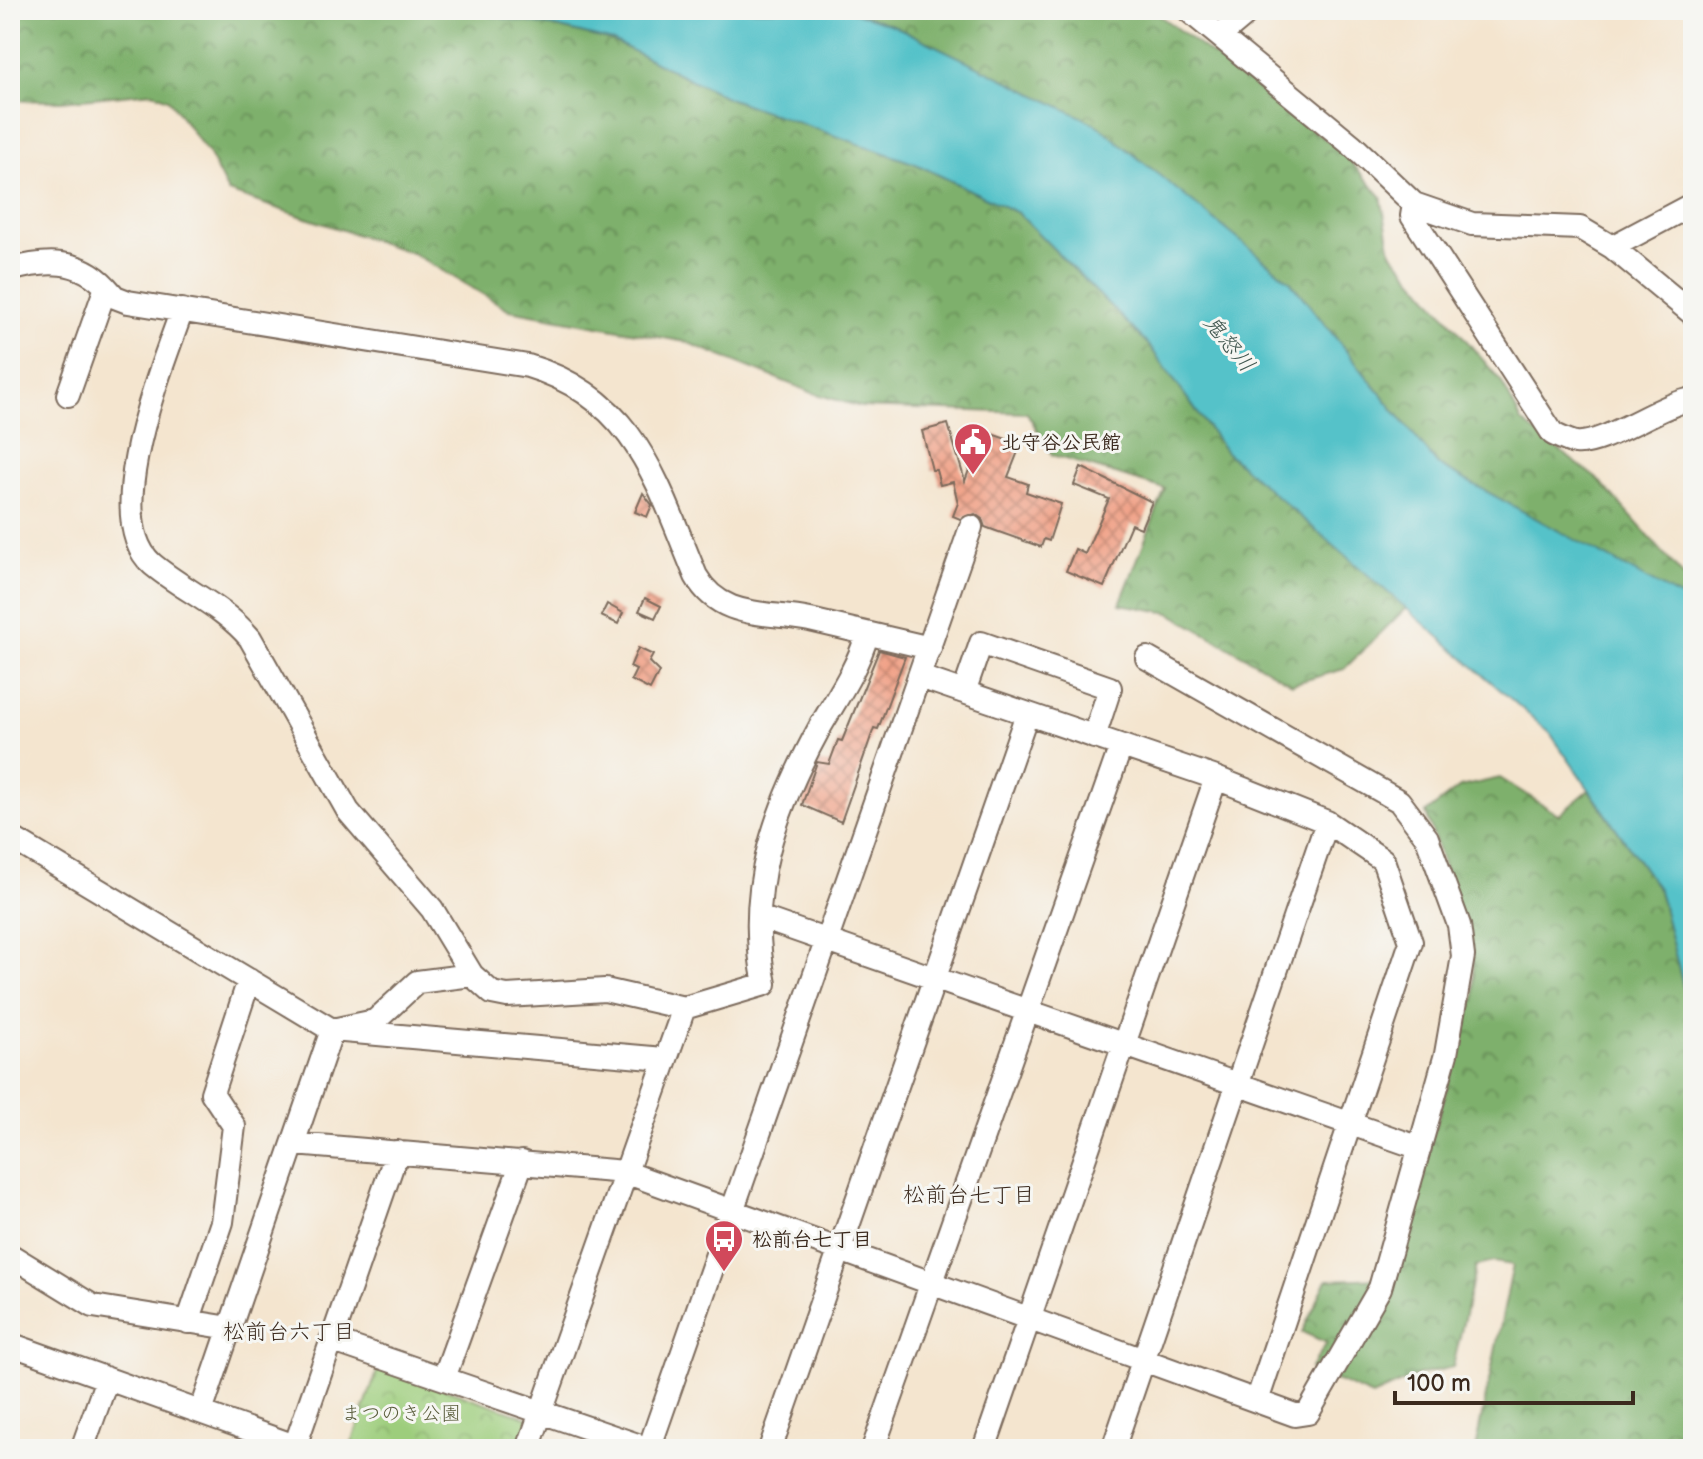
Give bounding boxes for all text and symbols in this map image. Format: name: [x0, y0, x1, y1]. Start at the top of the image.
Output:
water label: 鬼怒川: [1198, 310, 1260, 378]
public building icon: 北守谷公民館: [952, 421, 994, 476]
place label: 北守谷公民館: [1001, 431, 1121, 455]
district label: 松前台七丁目: [903, 1182, 1035, 1209]
bus stop icon: 松前台七丁目: [703, 1218, 745, 1273]
place label: 松前台七丁目: [752, 1228, 872, 1252]
district label: 松前台六丁目: [223, 1319, 355, 1346]
scale bar: [1395, 1355, 1633, 1405]
text: 100 m: [1407, 1369, 1471, 1398]
park label: まつのき公園: [341, 1402, 461, 1426]

